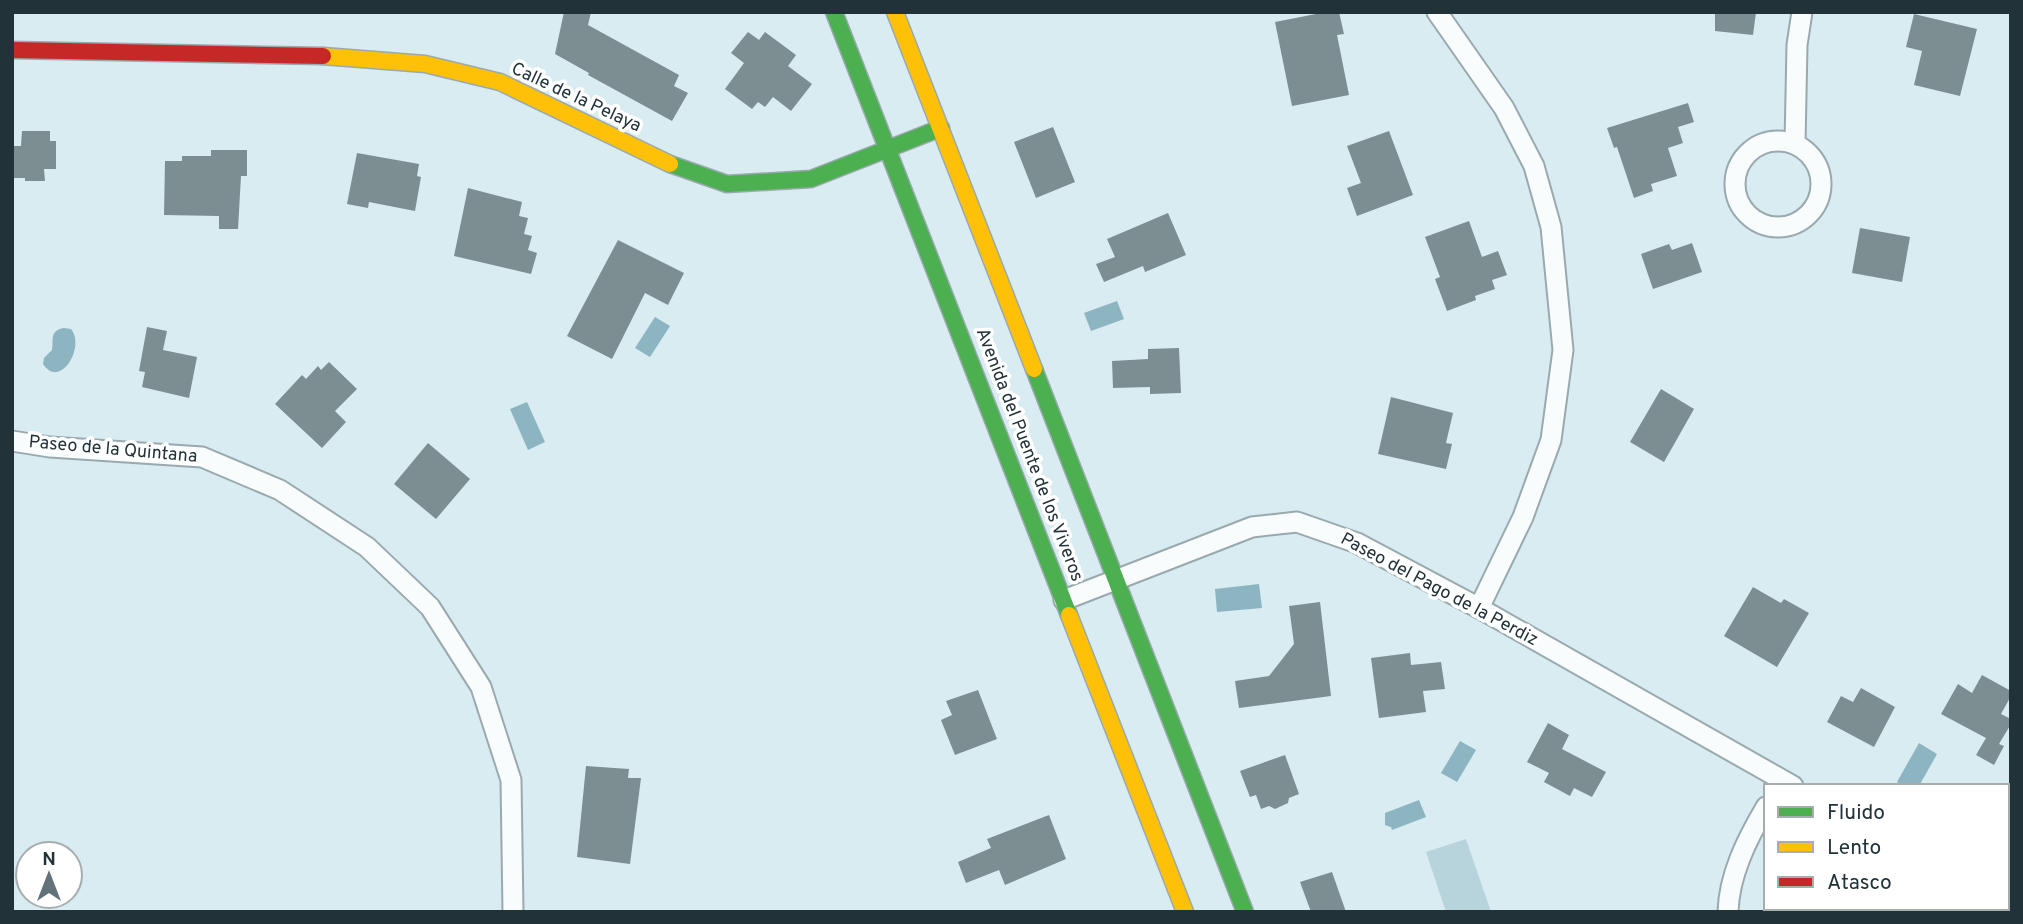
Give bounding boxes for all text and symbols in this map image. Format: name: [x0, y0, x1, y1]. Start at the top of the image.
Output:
street label: Calle de la Pelaya: [507, 58, 645, 138]
street label: Avenida del Puente de los Viveros: [970, 325, 1088, 585]
street label: Paseo de la Quintana: [28, 431, 198, 469]
street label: Paseo del Pago de la Perdiz: [1336, 528, 1542, 652]
legend: [1764, 784, 2009, 910]
text: Fluido: [1827, 800, 1885, 827]
text: Lento: [1827, 835, 1881, 862]
north arrow: [14, 840, 84, 910]
text: N: [42, 848, 56, 872]
text: Atasco: [1827, 870, 1892, 897]

